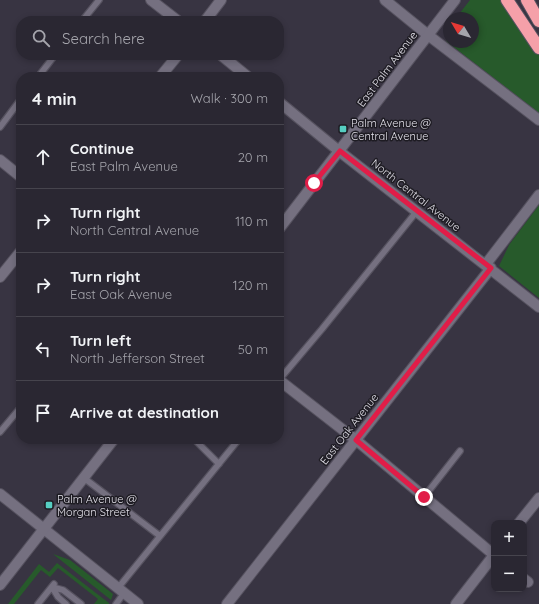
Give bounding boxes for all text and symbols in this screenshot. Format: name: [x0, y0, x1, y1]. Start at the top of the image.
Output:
north arrow: [443, 12, 479, 48]
search box: [16, 16, 284, 60]
icon: search: [30, 27, 52, 49]
street label: East Palm Avenue: [354, 28, 420, 110]
text: Search here: [62, 29, 145, 48]
text: 4 min: [32, 88, 77, 109]
text: Walk · 300 m: [190, 90, 268, 106]
place label: Palm Avenue @ Central Avenue: [351, 116, 431, 143]
marker: Palm Avenue @ Central Avenue: [338, 124, 348, 134]
text: Continue: [70, 139, 134, 158]
icon: ahead: [32, 146, 54, 168]
text: 20 m: [238, 149, 268, 165]
street label: North Central Avenue: [369, 156, 463, 234]
text: East Palm Avenue: [70, 158, 178, 174]
route start: [305, 174, 323, 192]
text: Turn right: [70, 203, 141, 222]
icon: right: [32, 210, 54, 232]
text: 110 m: [235, 213, 268, 229]
text: North Central Avenue: [70, 222, 199, 238]
text: Turn right: [70, 267, 141, 286]
icon: right: [32, 274, 54, 296]
text: 120 m: [233, 277, 268, 293]
text: East Oak Avenue: [70, 286, 172, 302]
text: Turn left: [70, 331, 132, 350]
icon: left: [32, 338, 54, 360]
text: 50 m: [238, 341, 268, 357]
text: North Jefferson Street: [70, 350, 205, 366]
street label: East Oak Avenue: [317, 391, 381, 467]
icon: arrive: [32, 402, 54, 424]
text: Arrive at destination: [70, 403, 219, 422]
route end: [415, 488, 433, 506]
place label: Palm Avenue @ Morgan Street: [57, 492, 137, 519]
marker: Palm Avenue @ Morgan Street: [44, 500, 54, 510]
map controls: [491, 520, 527, 592]
button: +: [491, 520, 527, 556]
button: −: [491, 556, 527, 592]

